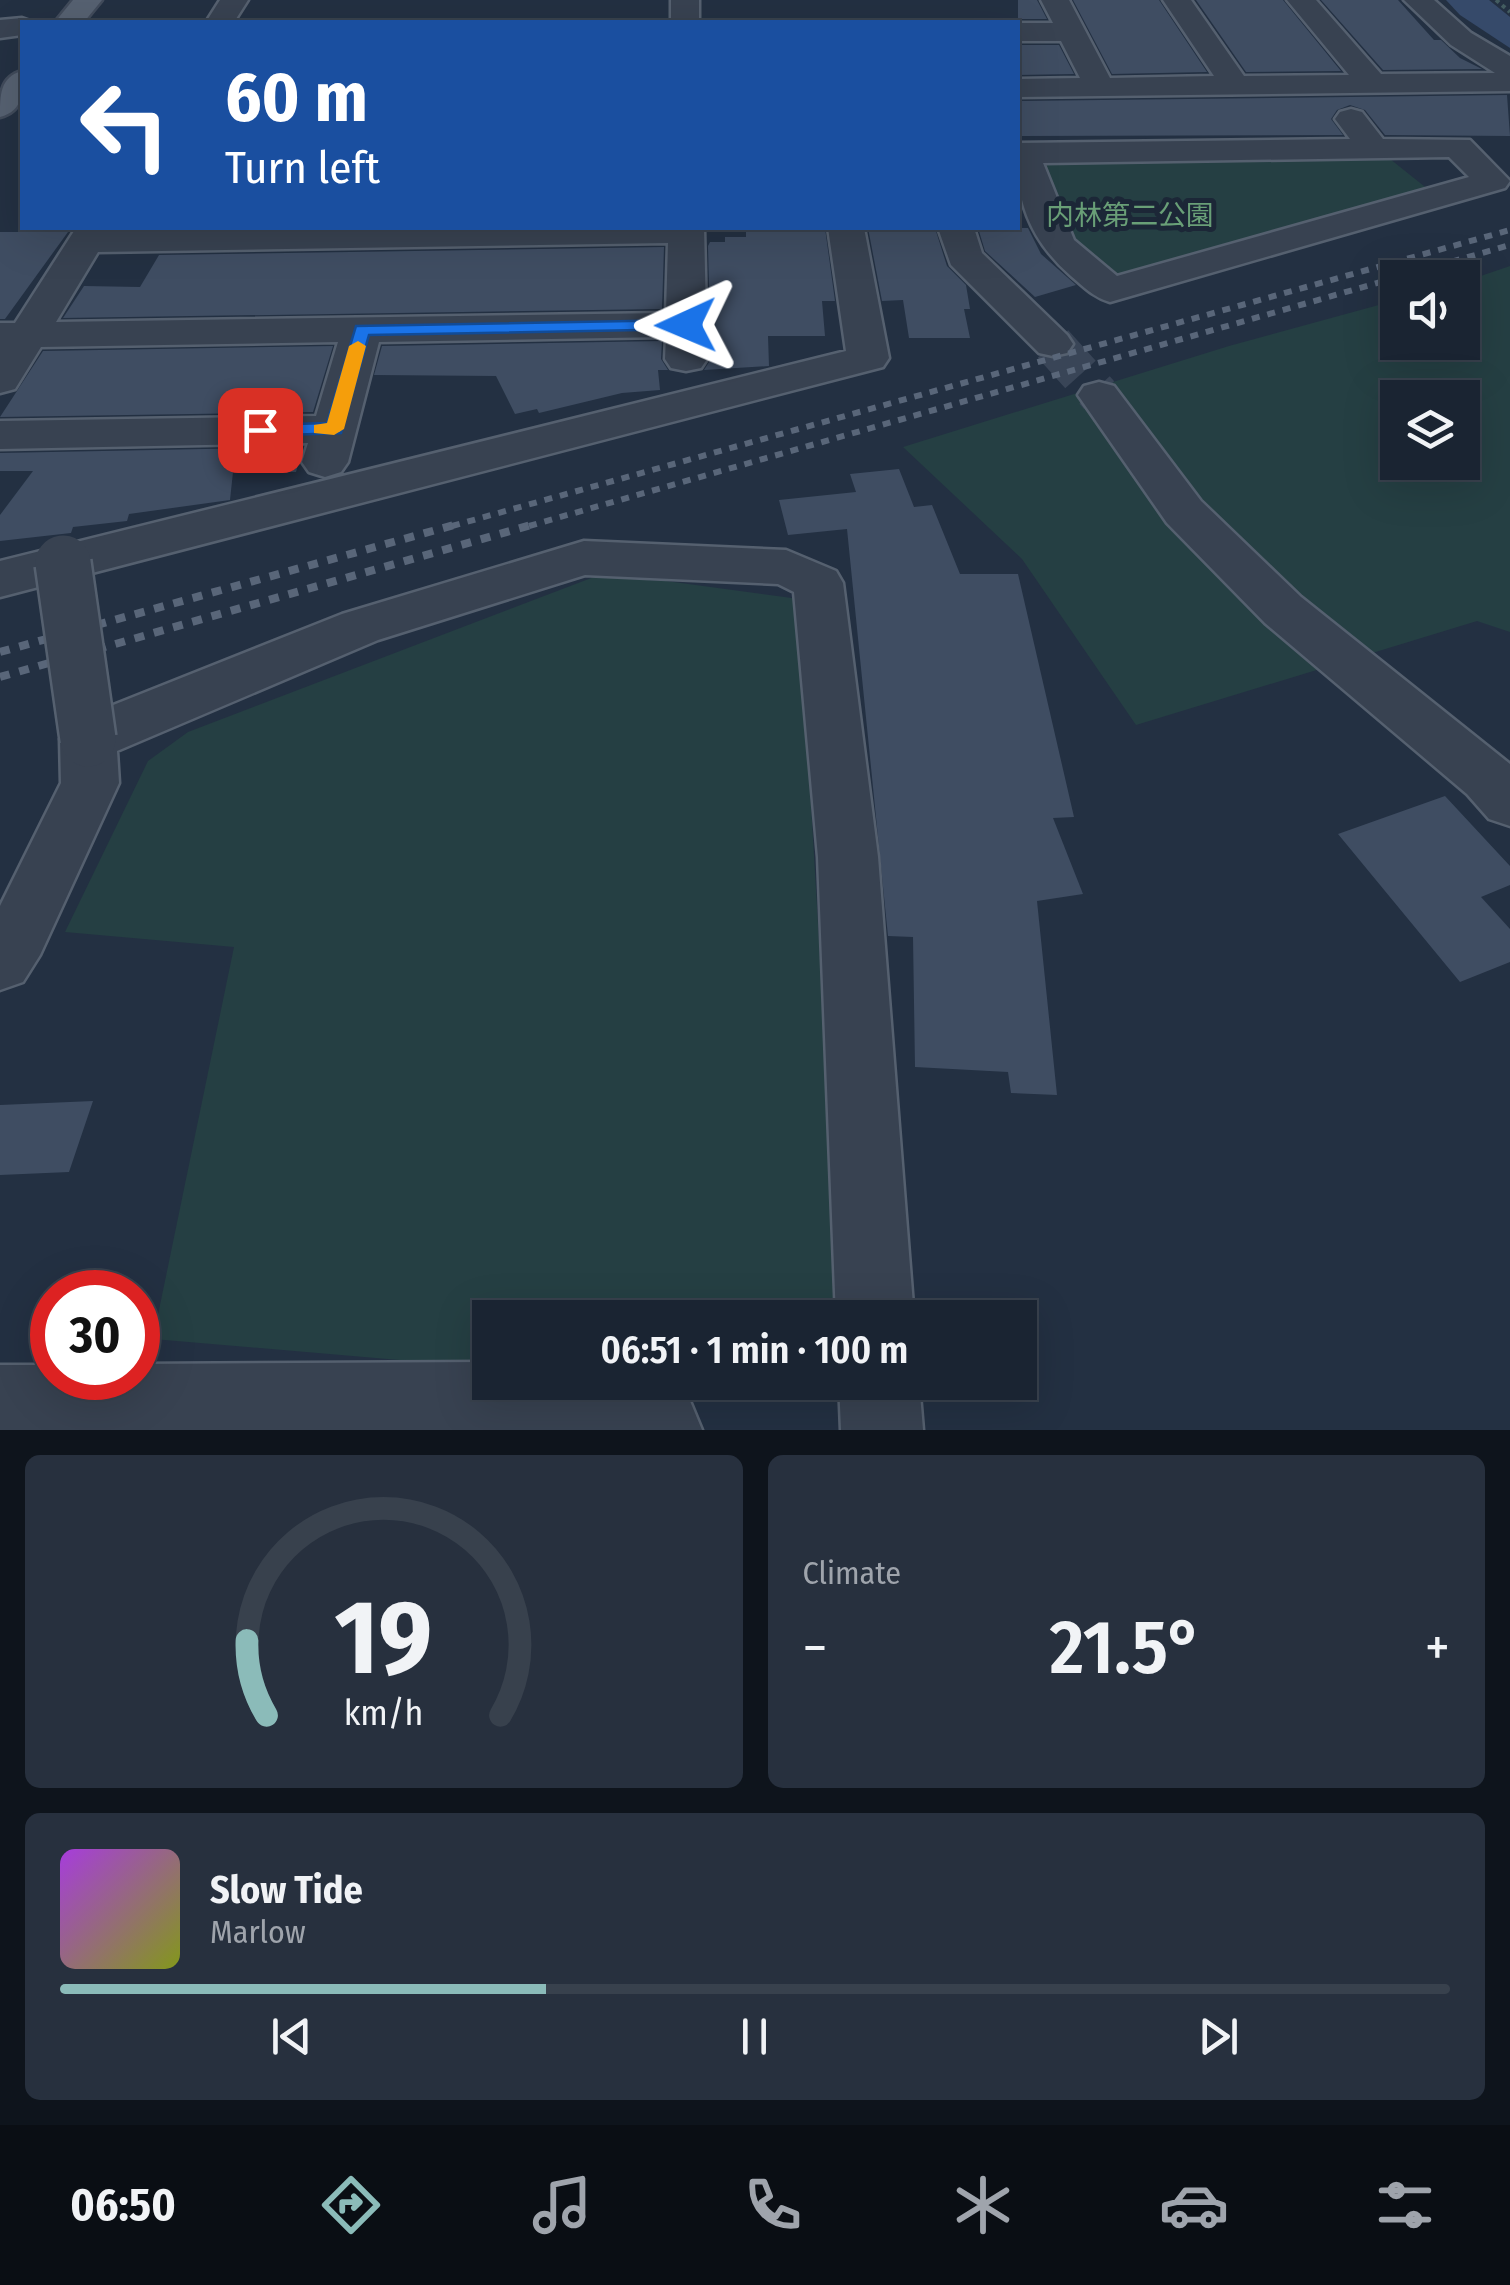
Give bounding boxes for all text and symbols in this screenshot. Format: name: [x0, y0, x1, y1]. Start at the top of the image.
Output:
text: 60 m: [225, 56, 368, 140]
icon: left: [60, 60, 190, 190]
text: Turn left: [225, 141, 380, 195]
park label: 内林第二公園: [1046, 199, 1214, 232]
map controls: [1380, 260, 1480, 480]
button: sound: [1380, 260, 1480, 360]
position arrow: [634, 273, 738, 377]
button: layers: [1380, 380, 1480, 480]
pin: [218, 388, 303, 473]
icon: arrive: [233, 403, 288, 458]
speed limit sign: 30: [30, 1270, 160, 1400]
text: 06:51 · 1 min · 100 m: [601, 1327, 908, 1373]
text: Climate: [803, 1554, 901, 1592]
text: 19: [335, 1576, 433, 1701]
text: 21.5°: [1050, 1603, 1202, 1693]
text: −: [803, 1615, 827, 1681]
text: +: [1425, 1615, 1450, 1681]
text: km/h: [344, 1692, 424, 1734]
text: Slow Tide: [210, 1867, 363, 1913]
text: Marlow: [210, 1913, 306, 1951]
icon: previous: [264, 2009, 319, 2064]
icon: pause: [727, 2009, 782, 2064]
icon: next: [1191, 2009, 1246, 2064]
icon: directions: [316, 2170, 386, 2240]
icon: music: [527, 2170, 597, 2240]
icon: phone: [738, 2170, 808, 2240]
icon: climate: [948, 2170, 1018, 2240]
icon: car: [1159, 2170, 1229, 2240]
icon: filters: [1370, 2170, 1440, 2240]
text: 06:50: [70, 2178, 176, 2232]

